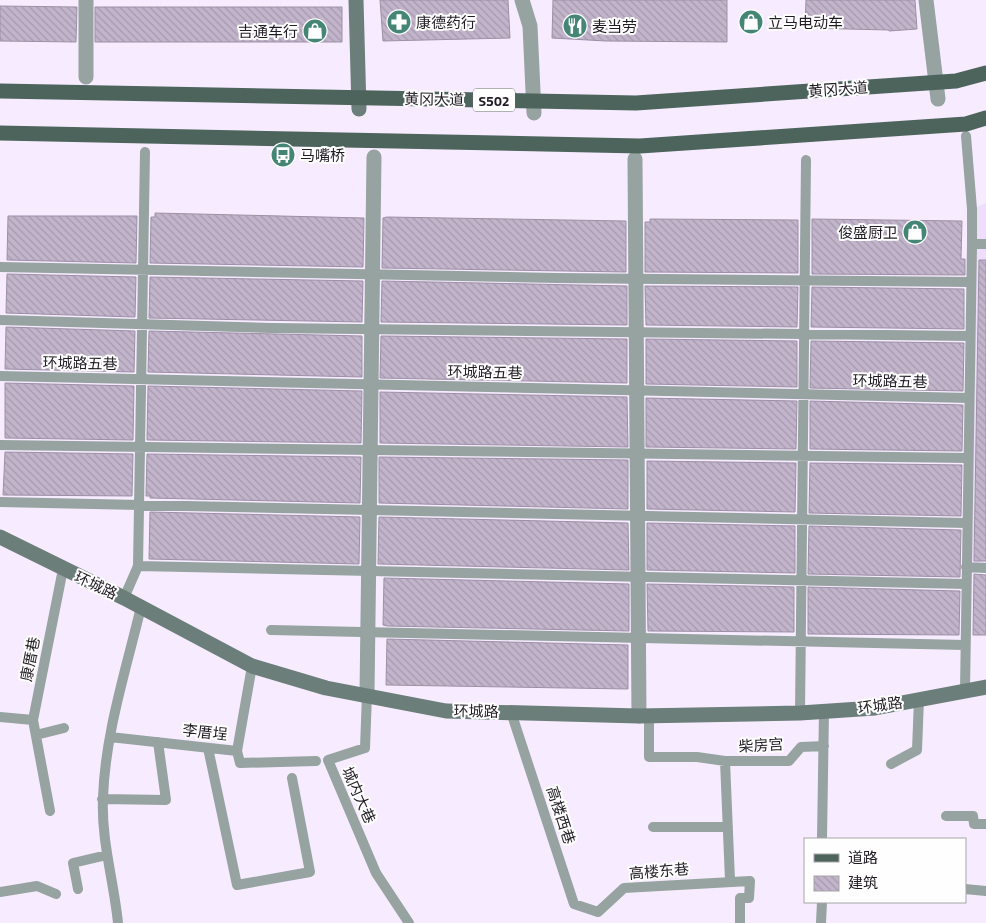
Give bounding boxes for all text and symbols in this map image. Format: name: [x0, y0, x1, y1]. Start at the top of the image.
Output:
pharmacy icon: 康德药行: [386, 9, 412, 35]
shop icon: 立马电动车: [738, 9, 764, 35]
place label: 康德药行: [416, 11, 476, 34]
place label: 立马电动车: [768, 11, 843, 34]
restaurant icon: 麦当劳: [562, 13, 588, 39]
place label: 麦当劳: [592, 15, 637, 38]
shop icon: 吉通车行: [302, 18, 328, 44]
place label: 吉通车行: [238, 20, 298, 43]
street label: 黄冈大道: [807, 75, 869, 103]
street label: 黄冈大道: [404, 87, 464, 111]
road number: S502: [473, 88, 515, 112]
bus stop icon: 马嘴桥: [270, 142, 296, 168]
place label: 马嘴桥: [300, 144, 345, 167]
shop icon: 俊盛厨卫: [902, 219, 928, 245]
place label: 俊盛厨卫: [838, 221, 898, 244]
street label: 环城路五巷: [42, 351, 118, 375]
street label: 环城路五巷: [447, 360, 523, 384]
street label: 环城路五巷: [852, 369, 928, 393]
street label: 环城路: [71, 565, 121, 605]
street label: 康厝巷: [14, 635, 46, 683]
street label: 环城路: [856, 690, 904, 720]
street label: 环城路: [453, 699, 499, 723]
street label: 李厝埕: [181, 718, 229, 746]
street label: 柴房宫: [738, 732, 784, 758]
street label: 城内大巷: [336, 763, 382, 827]
street label: 高楼西巷: [541, 783, 581, 847]
legend: [804, 838, 966, 903]
text: 道路: [848, 846, 878, 869]
street label: 高楼东巷: [628, 857, 690, 885]
text: 建筑: [848, 871, 878, 894]

